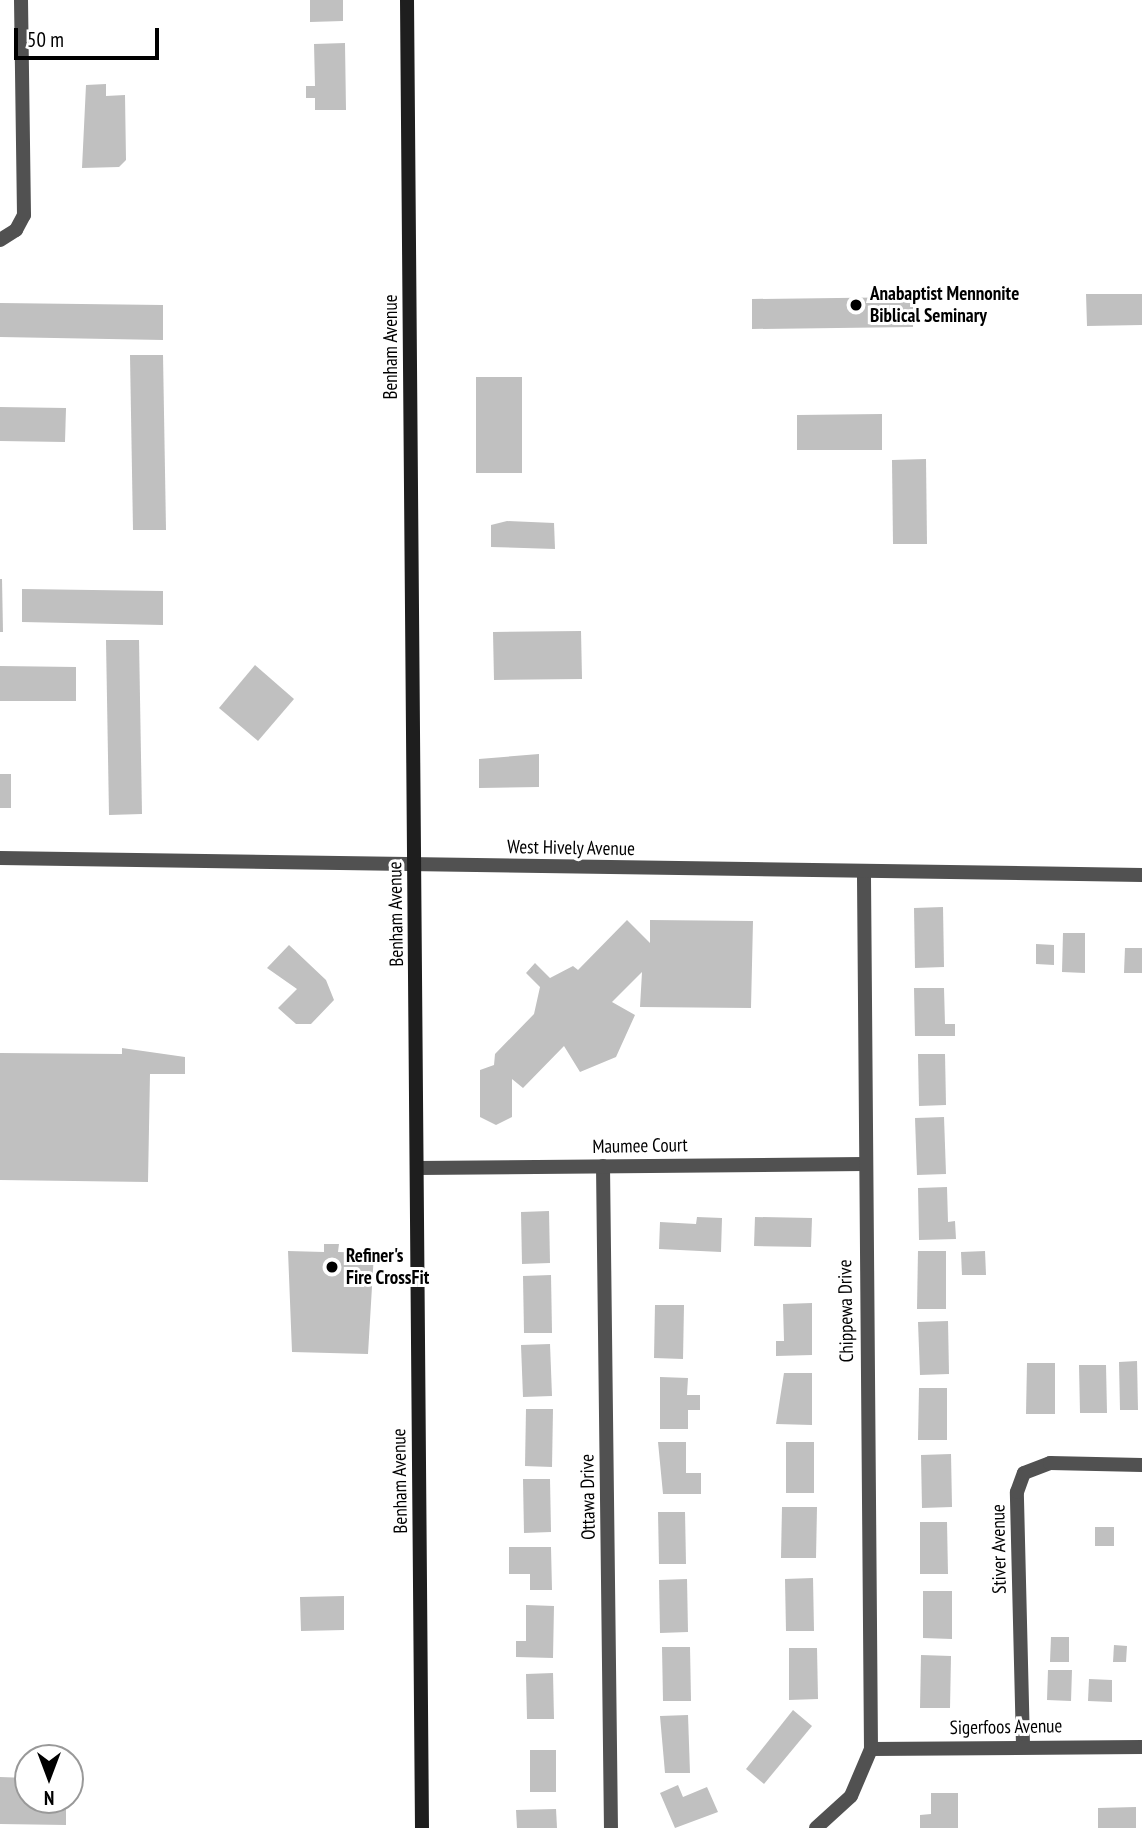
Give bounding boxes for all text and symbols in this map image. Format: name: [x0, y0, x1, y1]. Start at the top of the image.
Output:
scale bar: [18, 14, 163, 58]
text: 50 m: [27, 26, 64, 53]
place label: Anabaptist Mennonite Biblical Seminary: [870, 283, 1019, 327]
street label: Benham Avenue: [380, 294, 402, 400]
marker: Anabaptist Mennonite Biblical Seminary: [848, 297, 864, 313]
street label: West Hively Avenue: [506, 835, 636, 861]
street label: Benham Avenue: [384, 861, 408, 967]
street label: Maumee Court: [592, 1134, 688, 1158]
place label: Refiner's Fire CrossFit: [346, 1245, 429, 1289]
marker: Refiner's Fire CrossFit: [324, 1259, 340, 1275]
street label: Chippewa Drive: [834, 1259, 858, 1363]
street label: Benham Avenue: [388, 1428, 412, 1534]
street label: Ottawa Drive: [576, 1454, 600, 1540]
street label: Stiver Avenue: [987, 1504, 1011, 1594]
street label: Sigerfoos Avenue: [949, 1715, 1063, 1739]
north arrow: [14, 1744, 84, 1814]
text: N: [44, 1786, 54, 1810]

